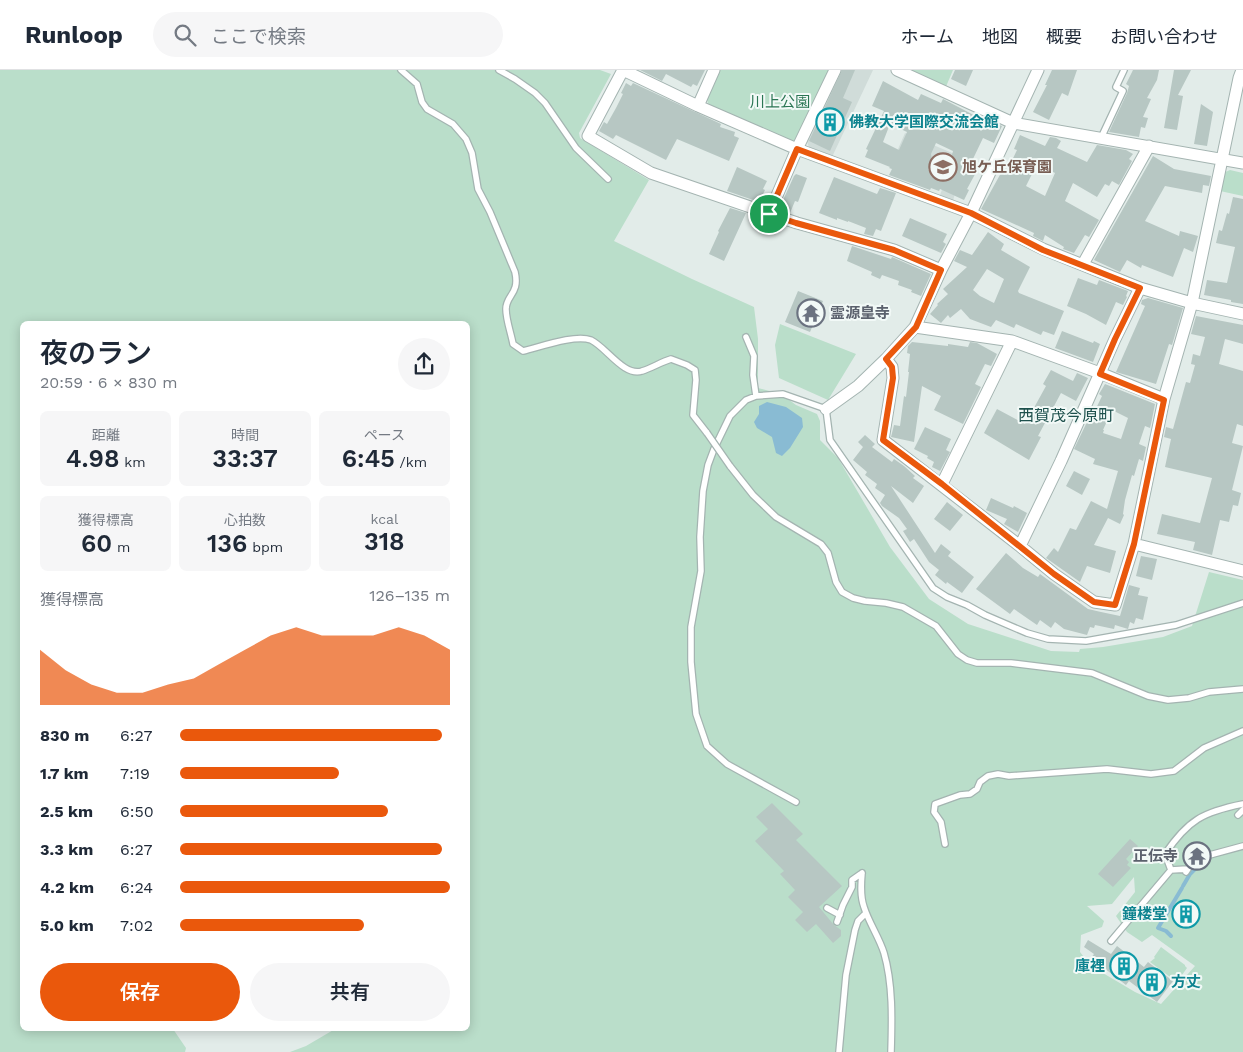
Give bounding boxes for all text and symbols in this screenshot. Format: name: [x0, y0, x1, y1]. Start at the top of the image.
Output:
search box: [153, 12, 503, 57]
text: Runloop: [25, 21, 123, 49]
icon: search: [171, 21, 199, 49]
text: ここで検索: [211, 25, 306, 48]
text: ホーム: [901, 26, 954, 47]
text: 地図: [982, 26, 1018, 47]
text: 概要: [1046, 26, 1082, 47]
text: お問い合わせ: [1110, 26, 1218, 47]
park label: 川上公園: [750, 93, 810, 111]
building icon: 佛教大学国際交流会館: [815, 107, 845, 137]
place label: 佛教大学国際交流会館: [849, 113, 999, 131]
school or university icon: 旭ケ丘保育園: [928, 152, 958, 182]
place label: 旭ケ丘保育園: [962, 158, 1052, 176]
pin: [748, 193, 790, 235]
icon: arrive: [755, 200, 783, 228]
temple icon: 霊源皇寺: [796, 298, 826, 328]
place label: 霊源皇寺: [830, 304, 890, 322]
text: 夜のラン: [40, 337, 152, 370]
button: share: [398, 338, 450, 390]
text: 20:59 · 6 × 830 m: [40, 373, 178, 392]
district label: 西賀茂今原町: [1018, 406, 1114, 425]
text: 距離: [92, 427, 120, 443]
text: 時間: [231, 427, 259, 443]
text: ペース: [364, 427, 405, 443]
text: 4.98: [66, 444, 119, 473]
text: 33:37: [212, 444, 278, 473]
text: 6:45: [342, 444, 395, 473]
text: km: [119, 454, 146, 470]
text: /km: [395, 454, 427, 470]
text: kcal: [370, 511, 398, 527]
text: 獲得標高: [78, 512, 134, 528]
text: 心拍数: [224, 512, 266, 528]
text: 318: [364, 527, 405, 556]
text: 60: [81, 529, 112, 558]
text: 136: [207, 529, 247, 558]
text: m: [112, 539, 130, 555]
text: bpm: [247, 539, 283, 555]
text: 126–135 m: [369, 586, 450, 605]
text: 獲得標高: [40, 590, 104, 609]
text: 830 m: [40, 726, 89, 745]
text: 6:27: [120, 726, 152, 745]
text: 1.7 km: [40, 764, 89, 783]
text: 7:19: [120, 764, 150, 783]
text: 2.5 km: [40, 802, 93, 821]
text: 6:50: [120, 802, 154, 821]
text: 3.3 km: [40, 840, 93, 859]
text: 6:27: [120, 840, 152, 859]
temple icon: 正伝寺: [1182, 841, 1212, 871]
place label: 正伝寺: [1133, 847, 1178, 865]
text: 4.2 km: [40, 878, 94, 897]
text: 6:24: [120, 878, 153, 897]
building icon: 鐘楼堂: [1171, 899, 1201, 929]
place label: 鐘楼堂: [1122, 905, 1167, 923]
text: 5.0 km: [40, 916, 94, 935]
text: 7:02: [120, 916, 153, 935]
building icon: 庫裡: [1109, 951, 1139, 981]
place label: 庫裡: [1075, 957, 1105, 975]
button: 保存: [40, 963, 240, 1021]
button: 共有: [250, 963, 450, 1021]
building icon: 方丈: [1137, 967, 1167, 997]
place label: 方丈: [1171, 973, 1201, 991]

